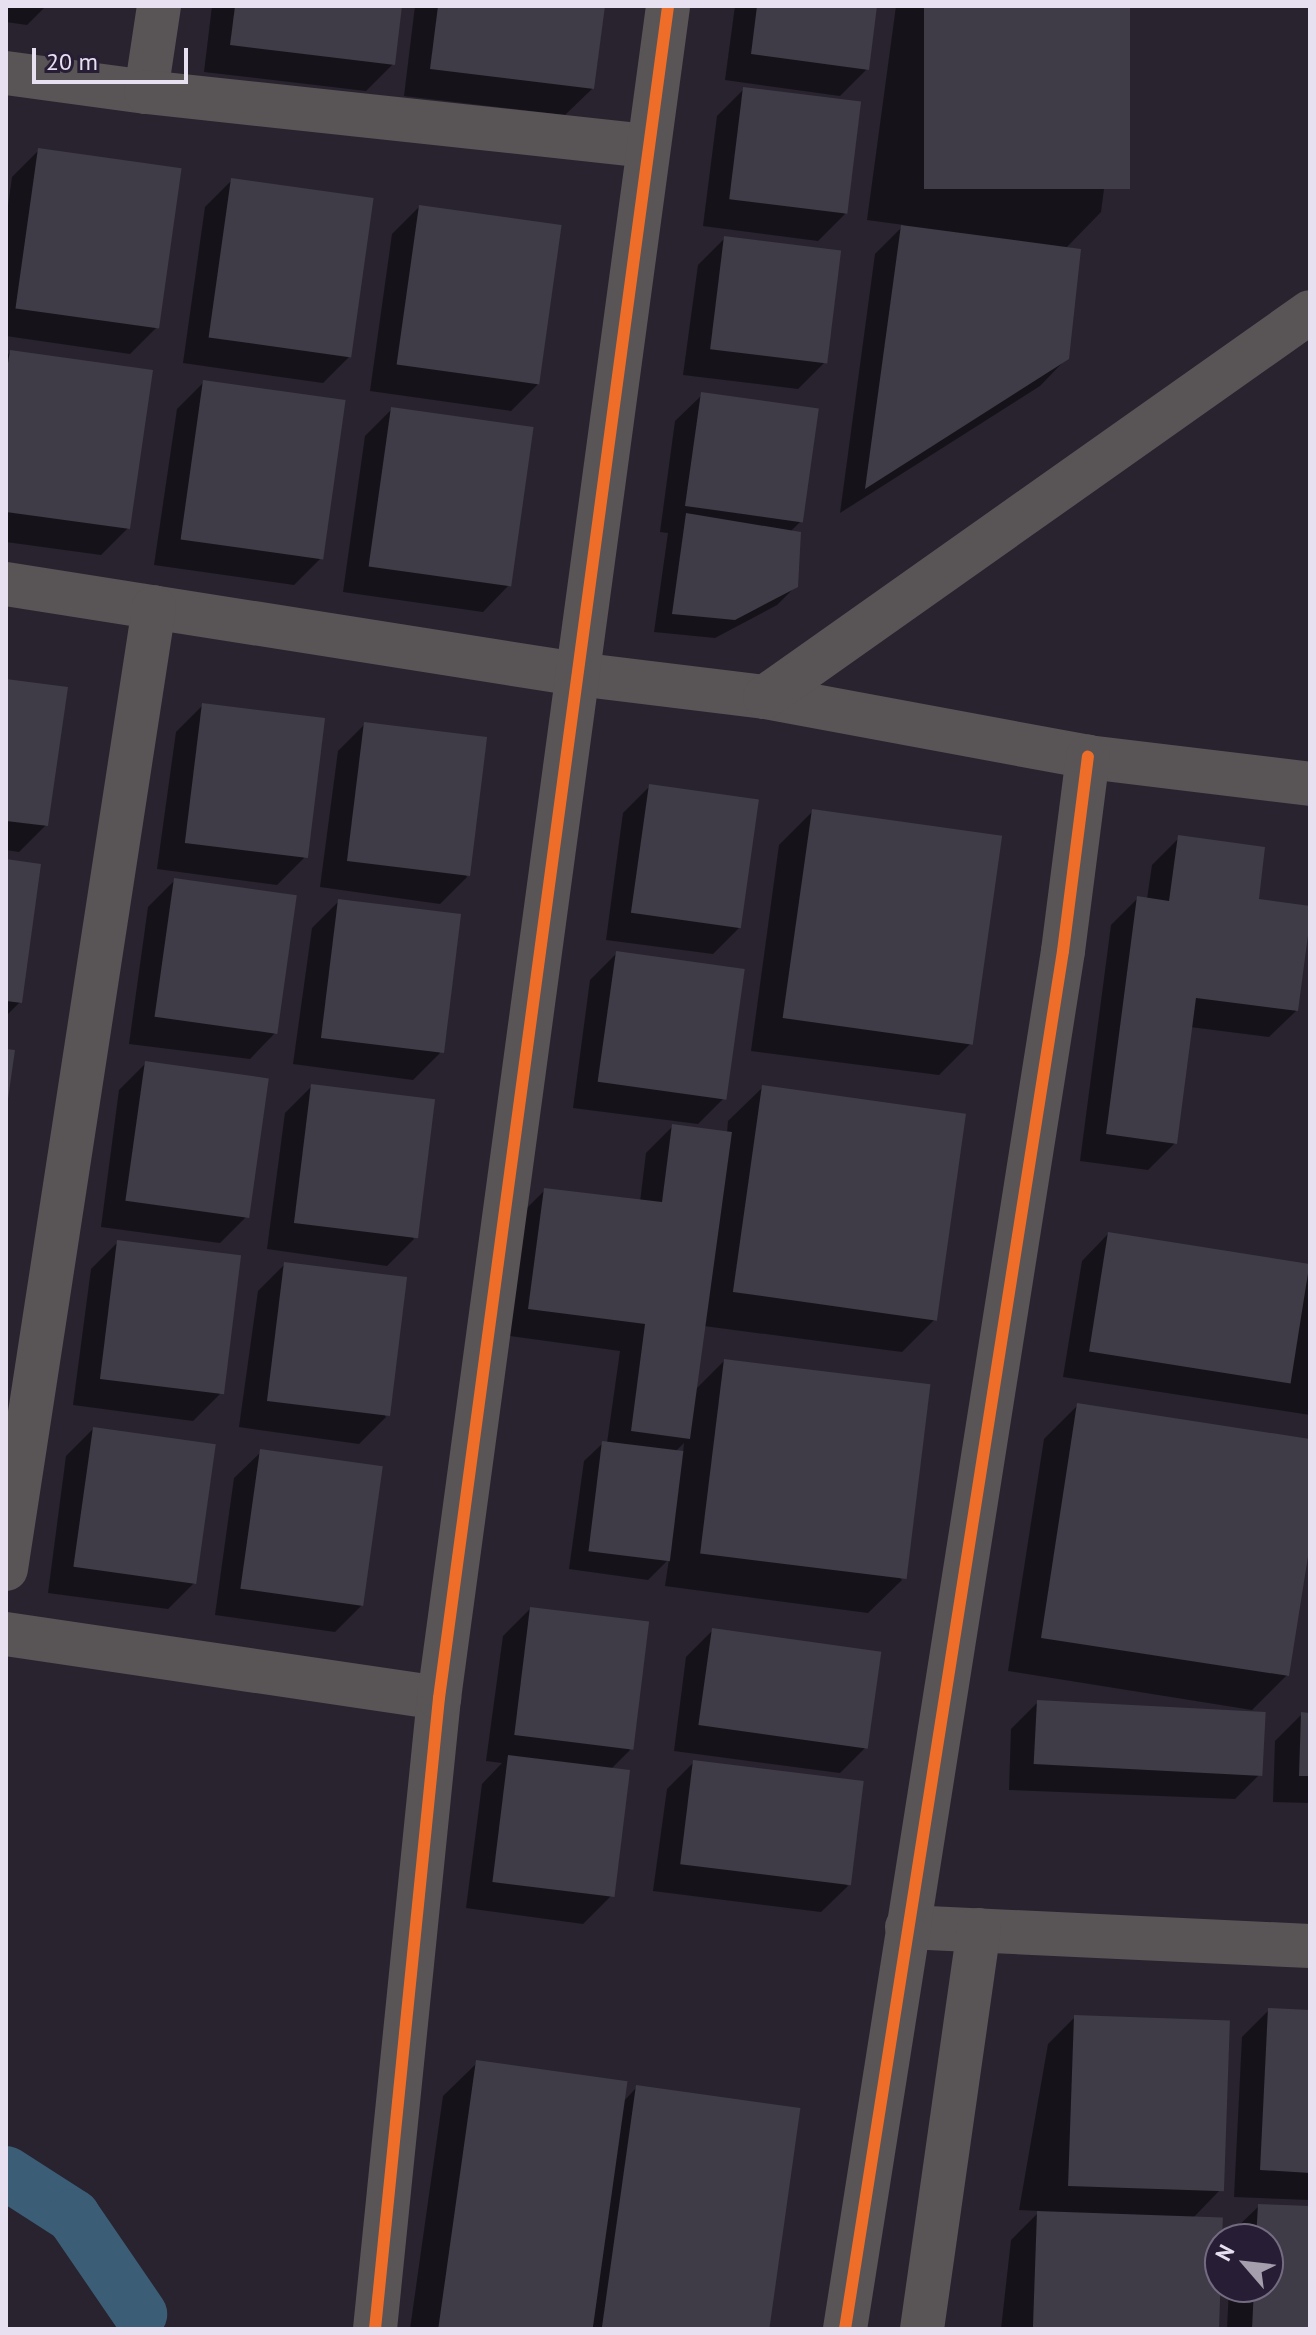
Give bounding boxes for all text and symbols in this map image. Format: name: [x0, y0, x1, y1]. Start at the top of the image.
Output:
scale bar: [36, 32, 192, 82]
text: 20 m: [46, 46, 98, 77]
north arrow: [1204, 2223, 1284, 2303]
text: N: [1209, 2240, 1240, 2266]

